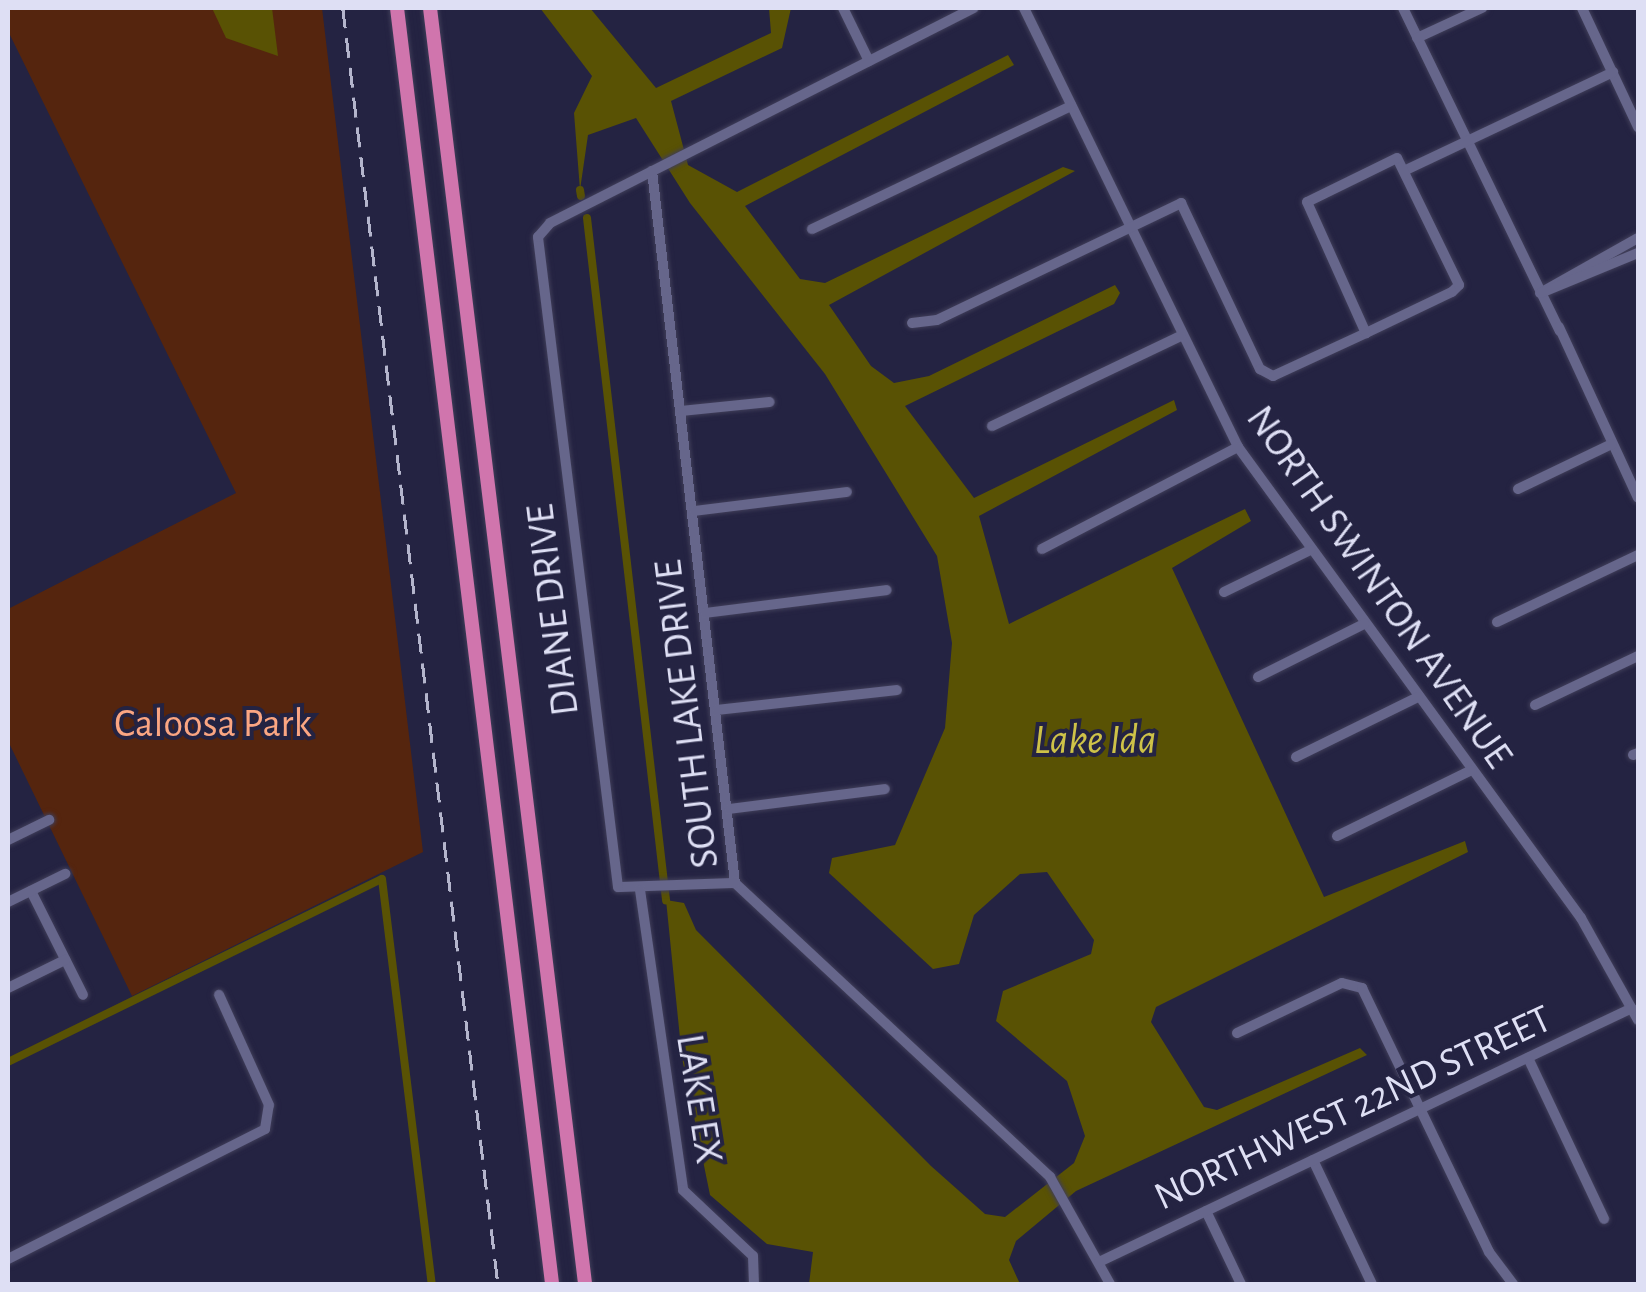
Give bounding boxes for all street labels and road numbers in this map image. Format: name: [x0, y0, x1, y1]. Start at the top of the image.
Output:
street label: NORTH SWINTON AVENUE: [1236, 397, 1522, 777]
street label: DIANE DRIVE: [516, 501, 590, 719]
street label: SOUTH LAKE DRIVE: [644, 557, 730, 871]
street label: NORTHWEST 22ND STREET: [1147, 995, 1559, 1221]
street label: LAKE EX: [665, 1031, 733, 1167]

